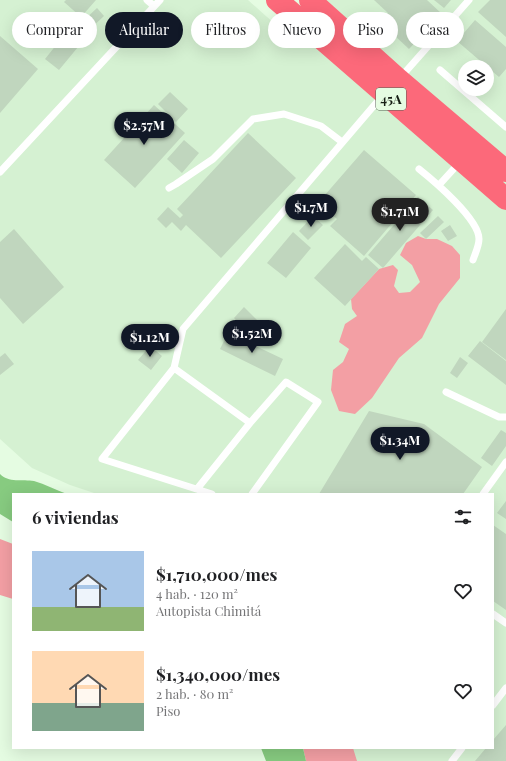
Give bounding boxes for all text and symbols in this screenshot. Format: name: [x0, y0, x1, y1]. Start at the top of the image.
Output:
chip: Comprar: [12, 12, 97, 48]
chip: Alquilar: [105, 12, 183, 48]
chip: Filtros: [191, 12, 260, 48]
chip: Nuevo: [268, 12, 335, 48]
chip: Piso: [343, 12, 398, 48]
chip: Casa: [406, 12, 464, 48]
map controls: [458, 60, 494, 96]
button: layers: [458, 60, 494, 96]
road number: 45A: [376, 88, 406, 110]
pin: $2.57M: [111, 112, 177, 146]
text: $2.57M: [123, 116, 165, 133]
pin: $1.7M: [283, 194, 339, 228]
text: $1.7M: [294, 198, 328, 215]
pin: $1.71M: [367, 198, 433, 232]
text: $1.71M: [381, 202, 419, 219]
pin: $1.52M: [219, 320, 285, 354]
pin: $1.12M: [117, 324, 183, 358]
text: $1.52M: [232, 324, 272, 341]
text: $1.12M: [130, 328, 170, 345]
pin: $1.34M: [367, 427, 433, 461]
text: $1.34M: [380, 431, 420, 448]
text: 6 viviendas: [32, 506, 119, 528]
icon: filters: [452, 506, 474, 528]
text: $1,710,000/mes: [156, 563, 277, 585]
icon: home: [64, 567, 112, 615]
icon: heart: [452, 580, 474, 602]
text: 4 hab. · 120 m²: [156, 585, 238, 602]
text: Autopista Chimitá: [156, 602, 261, 619]
text: $1,340,000/mes: [156, 663, 280, 685]
icon: home: [64, 667, 112, 715]
icon: heart: [452, 680, 474, 702]
text: 2 hab. · 80 m²: [156, 685, 233, 702]
text: Piso: [156, 702, 180, 719]

